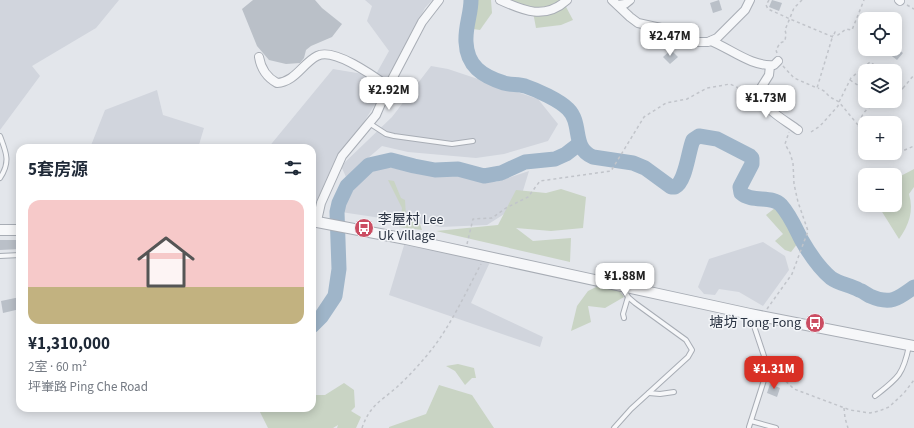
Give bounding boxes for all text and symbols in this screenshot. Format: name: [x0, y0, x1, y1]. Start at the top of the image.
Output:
map controls: [858, 12, 902, 212]
button: locate: [858, 12, 902, 56]
pin: ¥2.47M: [637, 23, 703, 57]
text: ¥2.47M: [649, 27, 691, 45]
button: layers: [858, 64, 902, 108]
pin: ¥2.92M: [356, 77, 422, 111]
text: ¥2.92M: [368, 81, 410, 99]
pin: ¥1.73M: [733, 85, 799, 119]
text: ¥1.73M: [745, 89, 787, 107]
button: +: [858, 116, 902, 160]
icon: filters: [282, 157, 304, 179]
text: 5套房源: [28, 158, 88, 182]
button: −: [858, 168, 902, 212]
place label: 李屋村 Lee Uk Village: [378, 210, 443, 246]
bus stop icon: 李屋村 Lee Uk Village: [353, 217, 375, 239]
icon: home: [130, 226, 202, 298]
pin: ¥1.88M: [592, 263, 658, 297]
text: ¥1.88M: [604, 267, 646, 285]
bus stop icon: 塘坊 Tong Fong: [804, 312, 826, 334]
place label: 塘坊 Tong Fong: [709, 313, 801, 333]
text: ¥1,310,000: [28, 332, 110, 356]
pin: ¥1.31M: [741, 356, 807, 390]
text: 2室 · 60 m²: [28, 358, 87, 376]
text: ¥1.31M: [753, 360, 795, 378]
text: 坪輋路 Ping Che Road: [28, 378, 148, 396]

